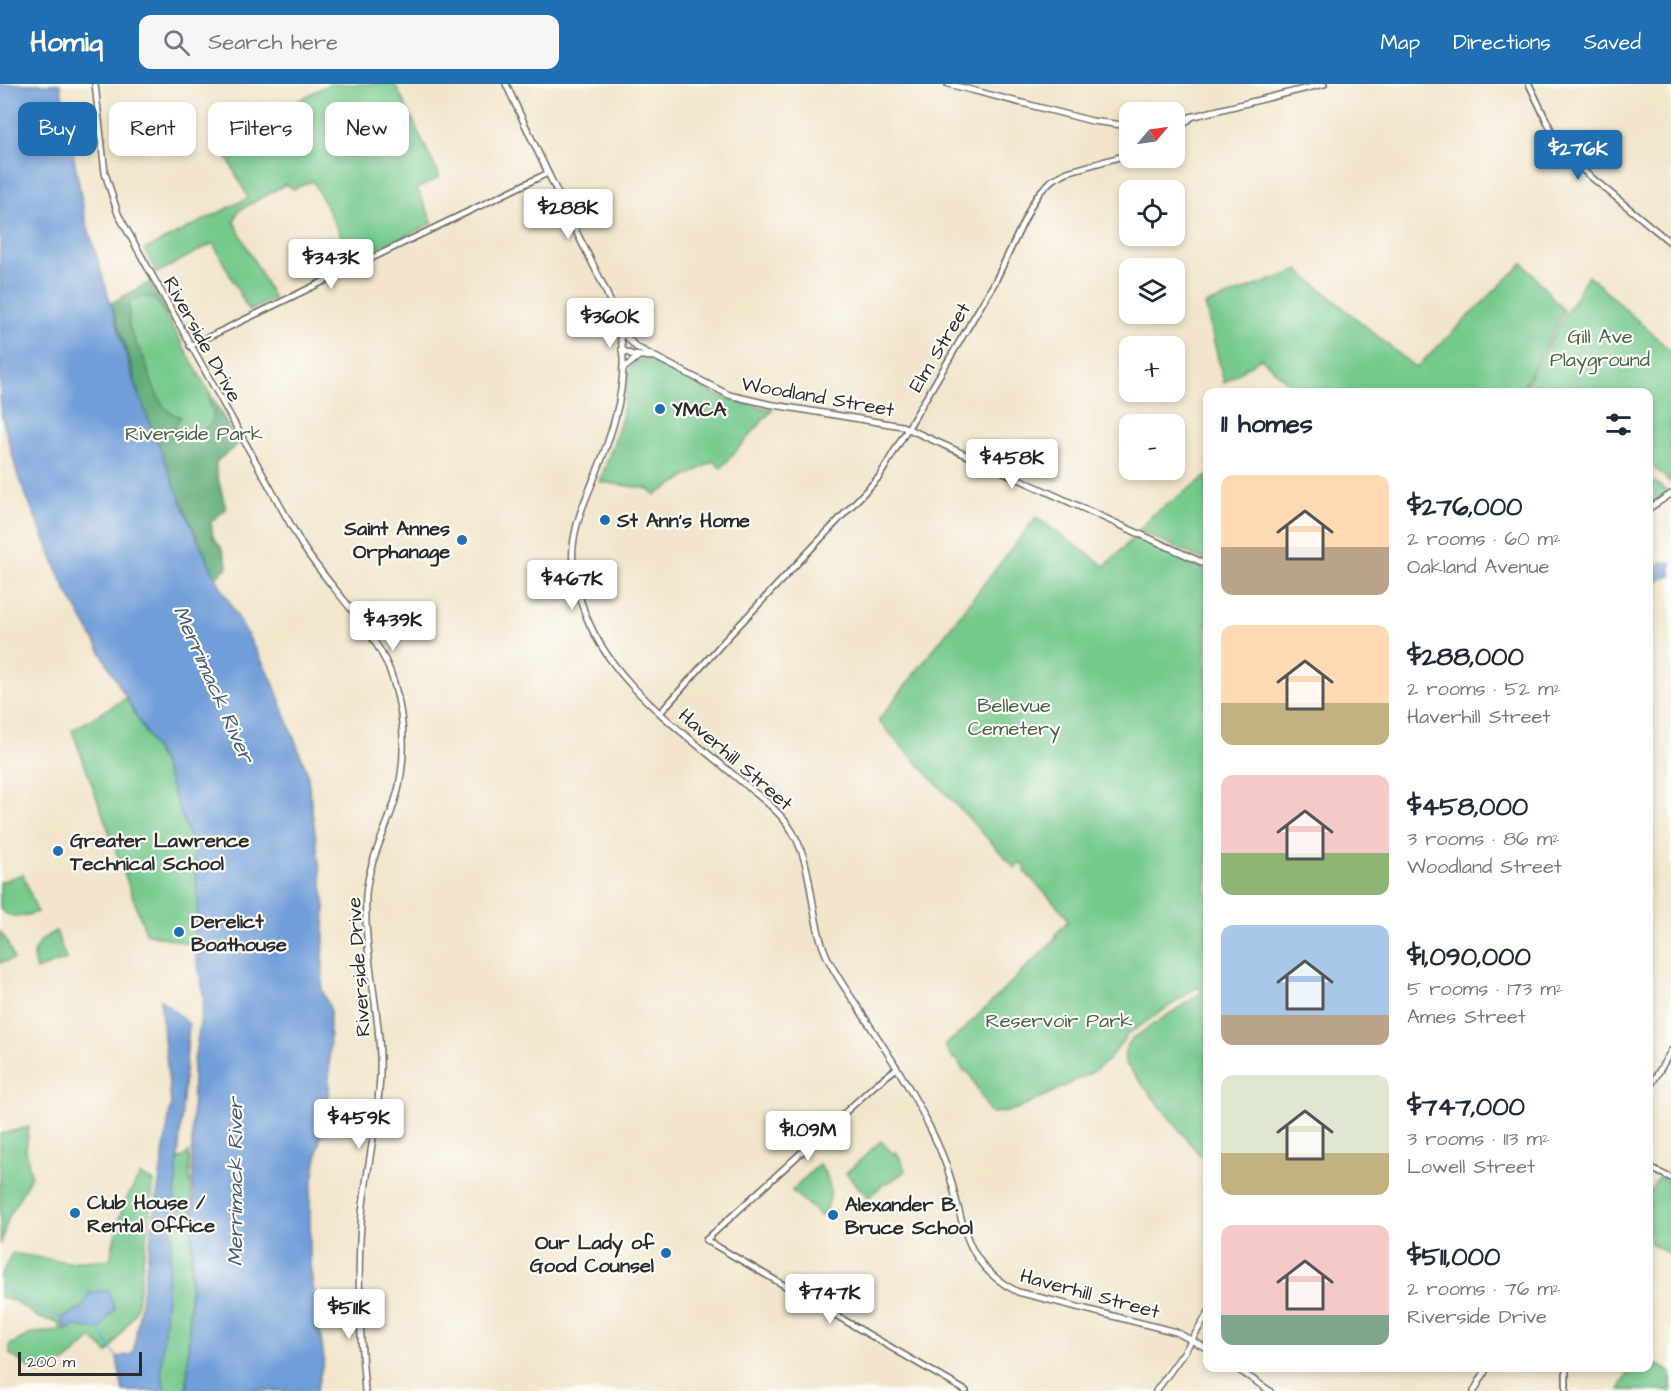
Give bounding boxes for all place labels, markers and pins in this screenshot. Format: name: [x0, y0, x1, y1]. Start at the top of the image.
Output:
pin: $276K: [1536, 130, 1620, 181]
pin: $288K: [526, 189, 610, 240]
pin: $343K: [289, 239, 373, 290]
pin: $360K: [568, 298, 652, 349]
place label: YMCA: [672, 396, 726, 424]
marker: YMCA: [653, 402, 667, 416]
pin: $458K: [970, 439, 1054, 490]
place label: St Ann's Home: [616, 507, 750, 535]
marker: St Ann's Home: [598, 513, 612, 527]
place label: Saint Annes Orphanage: [343, 515, 450, 567]
marker: Saint Annes Orphanage: [455, 533, 469, 547]
pin: $467K: [530, 560, 614, 611]
pin: $439K: [351, 601, 435, 652]
place label: Greater Lawrence Technical School: [69, 827, 250, 878]
marker: Greater Lawrence Technical School: [51, 844, 65, 858]
place label: Derelict Boathouse: [191, 908, 287, 959]
marker: Derelict Boathouse: [172, 925, 186, 939]
pin: $459K: [317, 1099, 401, 1150]
pin: $1.09M: [759, 1111, 857, 1162]
place label: Club House / Rental Office: [87, 1189, 215, 1240]
place label: Alexander B. Bruce School: [845, 1191, 973, 1242]
marker: Club House / Rental Office: [68, 1206, 82, 1220]
marker: Alexander B. Bruce School: [826, 1208, 840, 1222]
place label: Our Lady of Good Counsel: [530, 1229, 655, 1280]
marker: Our Lady of Good Counsel: [659, 1246, 673, 1260]
pin: $747K: [788, 1274, 872, 1325]
pin: $511K: [307, 1289, 391, 1340]

